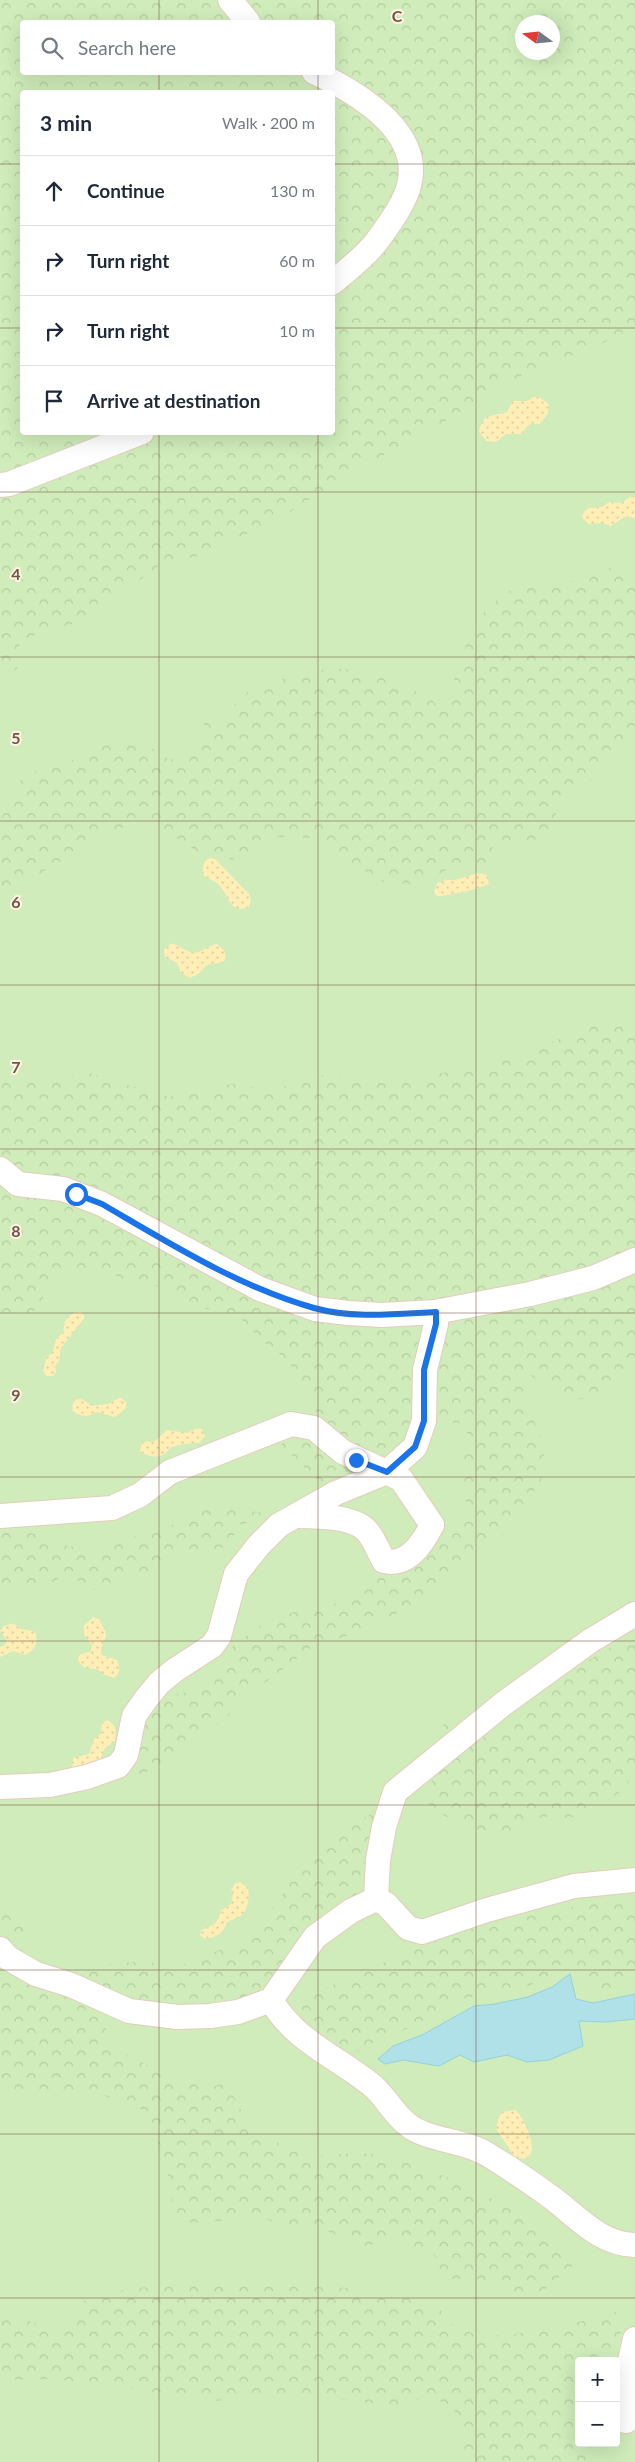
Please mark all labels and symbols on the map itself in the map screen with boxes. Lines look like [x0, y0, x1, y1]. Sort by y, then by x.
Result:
text: C [392, 6, 403, 25]
north arrow [515, 15, 560, 60]
text: 4 [11, 564, 21, 583]
text: 5 [11, 728, 21, 747]
text: 6 [11, 892, 21, 911]
text: 7 [11, 1057, 21, 1076]
route start [65, 1183, 88, 1206]
text: 8 [11, 1221, 21, 1240]
text: 9 [11, 1385, 21, 1404]
route end [345, 1449, 368, 1472]

